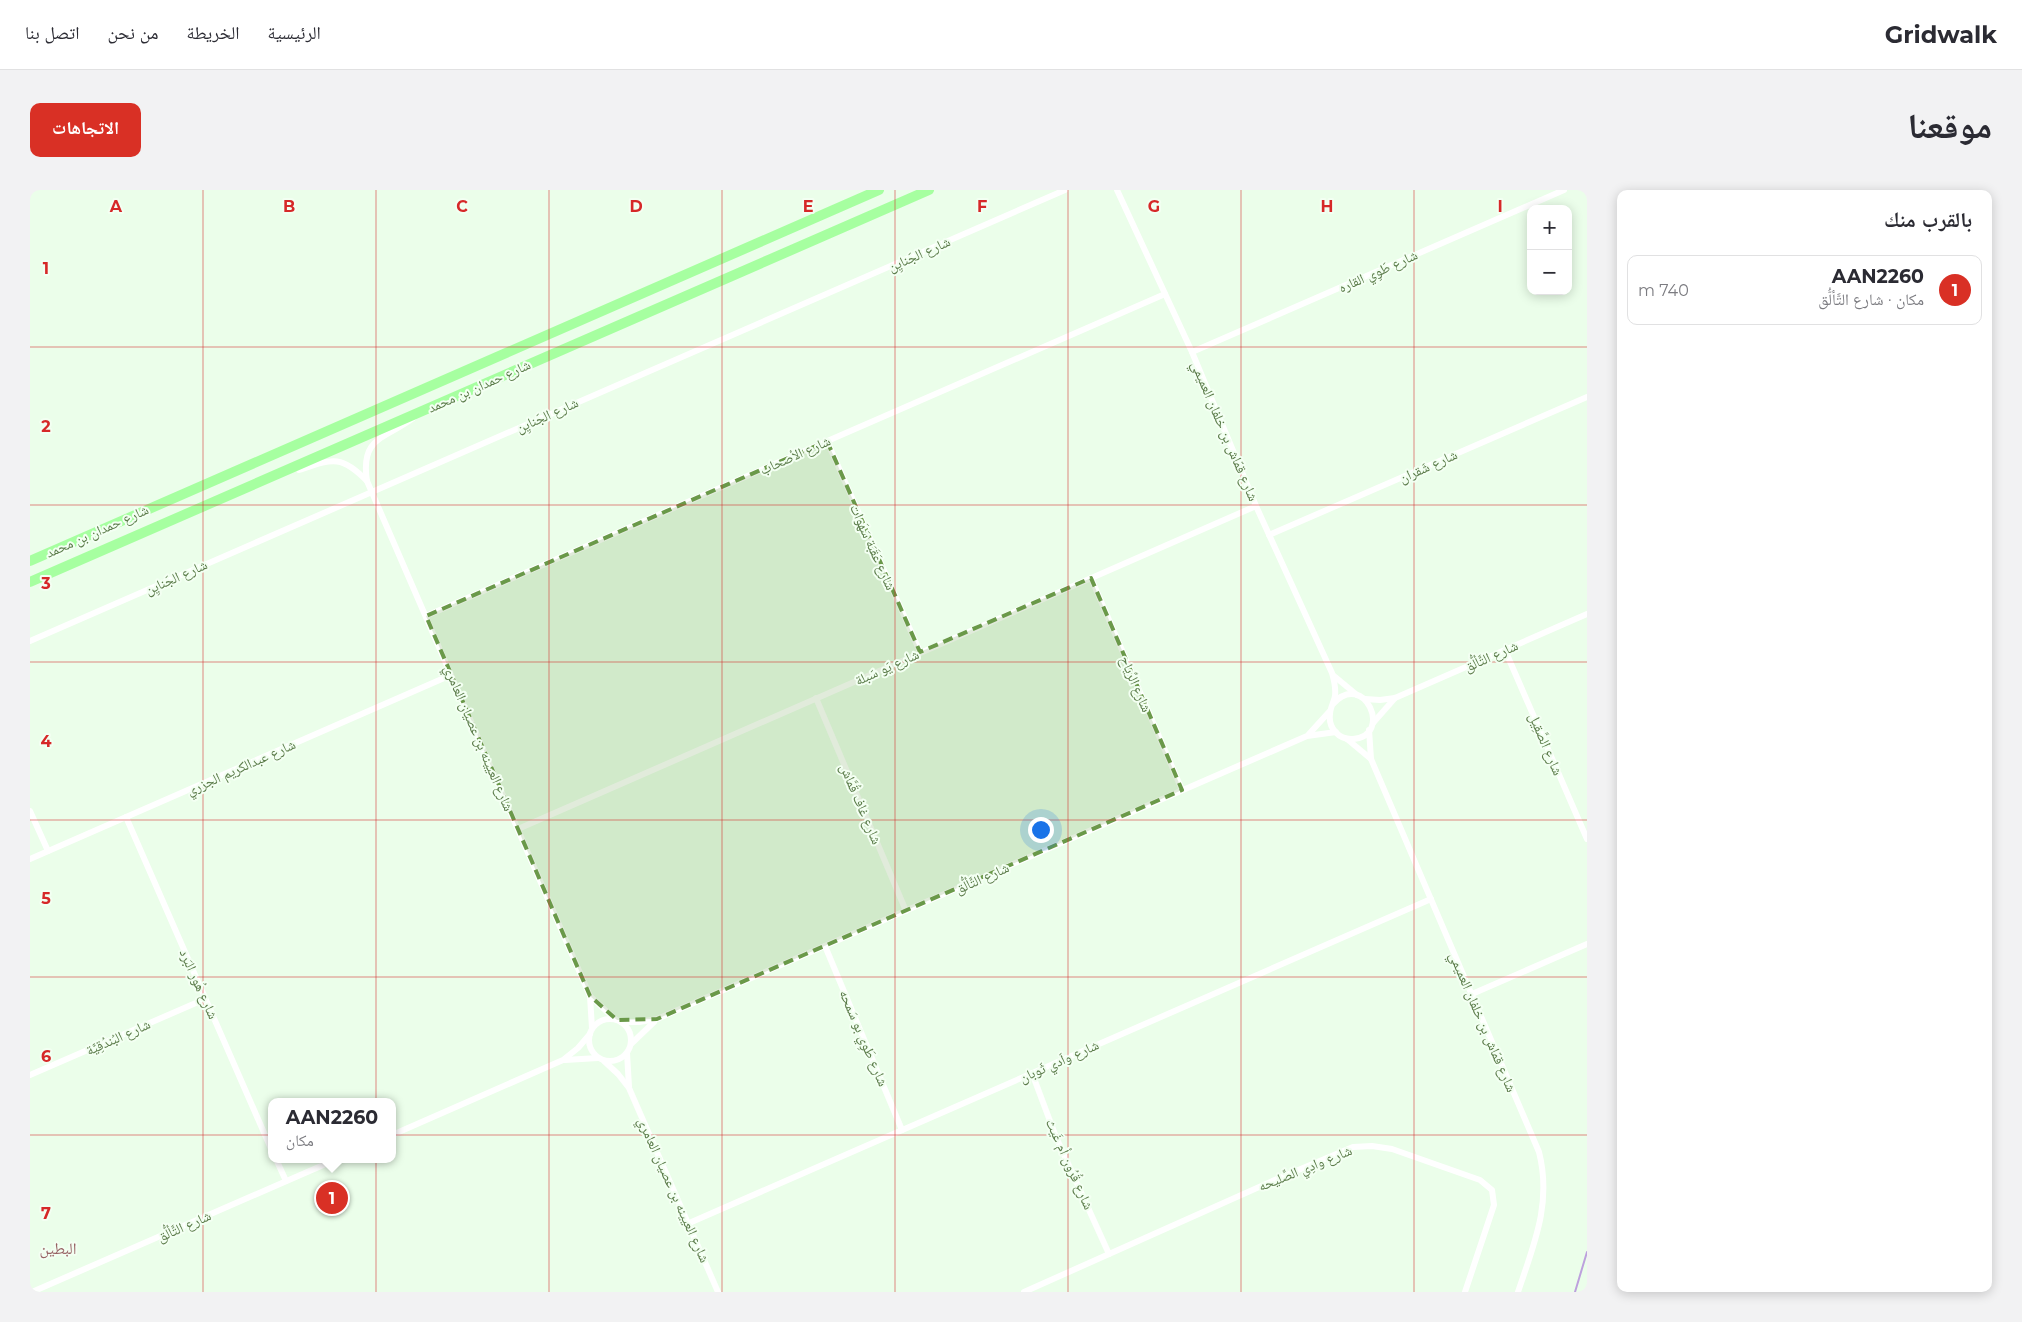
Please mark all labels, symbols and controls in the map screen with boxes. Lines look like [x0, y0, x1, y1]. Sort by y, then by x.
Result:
text: Gridwalk [1885, 20, 1997, 49]
text: اتصل بنا [25, 22, 80, 44]
text: من نحن [108, 22, 159, 44]
text: الخريطة [187, 22, 240, 44]
text: الرئيسية [268, 22, 321, 44]
button: الاتجاهات [30, 103, 141, 157]
text: موقعنا [1907, 104, 1992, 147]
text: A [109, 197, 123, 216]
text: B [283, 197, 295, 216]
text: C [456, 197, 468, 216]
text: D [629, 197, 643, 216]
text: E [803, 197, 813, 216]
text: F [977, 197, 987, 216]
text: G [1148, 197, 1160, 216]
text: H [1321, 197, 1333, 216]
text: I [1497, 197, 1503, 216]
map controls [1527, 205, 1572, 295]
button: + [1527, 205, 1572, 250]
text: بالقرب منك [1884, 207, 1972, 232]
street label: شارع الجَنايِن [885, 232, 954, 277]
street label: شارع طَوِي القاره [1336, 246, 1421, 299]
button: − [1527, 250, 1572, 295]
text: 1 [43, 259, 49, 278]
text: AAN2260 [1832, 265, 1924, 288]
text: 740 m [1638, 281, 1689, 300]
text: 1 [1952, 281, 1958, 300]
text: مكان · شارع التَّألُّق [1818, 290, 1924, 309]
street label: شارع حمدان بن محمد [425, 355, 534, 418]
street label: شارع قمّاش بن خلفان العميمي [1185, 358, 1263, 505]
street label: شارع الجَنايِن [513, 393, 582, 438]
text: 2 [41, 417, 51, 436]
street label: شارع الأصحاب [757, 431, 834, 479]
street label: شارع شَقران [1396, 445, 1460, 488]
street label: شارع حمدان بن محمد [43, 500, 152, 563]
street label: شارع عَقَبَة سَهَوات [845, 501, 900, 593]
street label: شارع الجَنايِن [142, 555, 211, 600]
text: 3 [40, 574, 51, 593]
street label: شارع التَّألُّق [1461, 636, 1521, 677]
street label: شارع يَو سَبلة [852, 645, 922, 690]
street label: شارع الرِّياح [1115, 653, 1156, 715]
street label: شارع العيينه بن عصيان العامري [438, 662, 518, 815]
street label: شارع الصَّقِيل [1524, 710, 1567, 778]
text: 4 [40, 732, 52, 751]
street label: شارع عبدالكريم الجزري [184, 735, 299, 801]
street label: شارع غاف قُمَّاش [835, 761, 886, 847]
your location [1028, 817, 1054, 843]
street label: شارع التَّألُّق [952, 858, 1012, 899]
text: 5 [41, 889, 51, 908]
street label: شارع هُور البَرد [175, 946, 222, 1022]
street label: شارع قمّاش بن خلفان العميمي [1443, 949, 1521, 1096]
street label: شارع طَوِي بو سَمحه [833, 987, 892, 1090]
street label: شارع البُندُقِيَّة [83, 1015, 153, 1060]
street label: شارع واَدي ثَوبان [1016, 1035, 1103, 1089]
text: 6 [41, 1047, 51, 1066]
popup [268, 1098, 396, 1163]
text: AAN2260 [286, 1106, 378, 1129]
street label: شارع العيينه بن عصيان العامري [632, 1115, 714, 1266]
street label: شارع قُرُون أم غَيث [1041, 1116, 1098, 1213]
text: مكان [286, 1131, 314, 1150]
street label: شارع وادِي الصِّليحه [1255, 1141, 1356, 1197]
pin: 1 [316, 1179, 348, 1217]
text: 7 [41, 1204, 51, 1223]
street label: شارع التَّألُّق [154, 1206, 214, 1247]
district label: البطين [39, 1239, 77, 1259]

